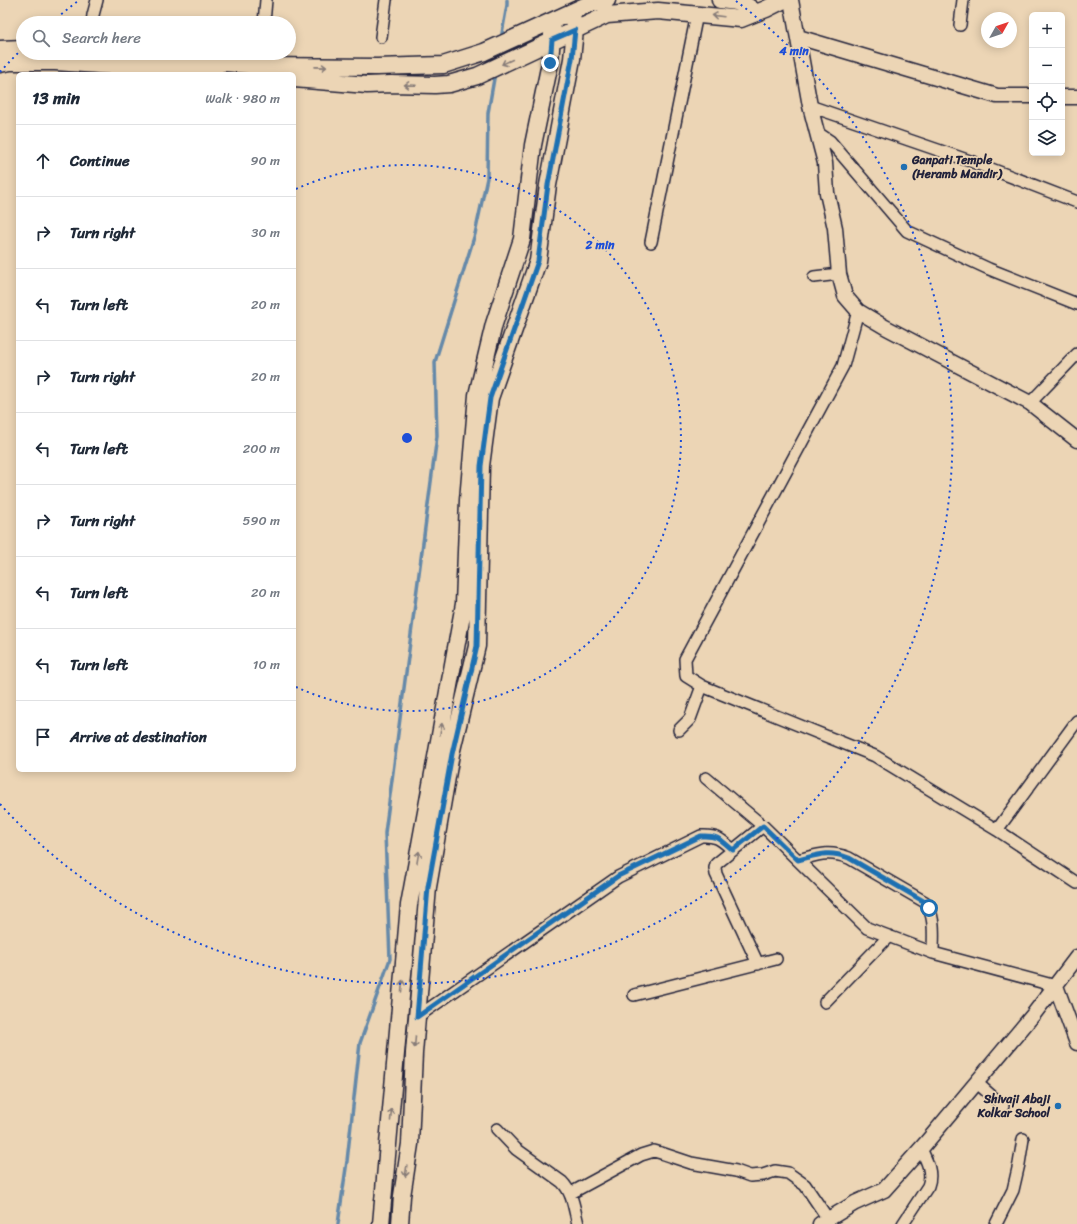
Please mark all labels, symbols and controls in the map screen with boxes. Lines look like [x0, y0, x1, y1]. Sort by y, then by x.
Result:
north arrow [981, 12, 1017, 48]
map controls [1029, 12, 1065, 156]
button: + [1029, 12, 1065, 48]
one-way arrow [712, 13, 725, 20]
search box [16, 16, 296, 60]
text: Search here [62, 25, 141, 51]
icon: search [30, 27, 52, 49]
text: 4 min [778, 40, 809, 62]
button: − [1029, 48, 1065, 84]
route end [541, 54, 559, 72]
one-way arrow [501, 59, 513, 66]
one-way arrow [314, 63, 327, 71]
one-way arrow [404, 81, 417, 88]
text: 13 min [32, 83, 80, 113]
button: locate [1029, 84, 1065, 120]
text: Walk · 980 m [205, 87, 280, 110]
button: layers [1029, 120, 1065, 156]
text: Continue [70, 148, 130, 174]
text: 90 m [250, 149, 280, 172]
place label: Ganpati Temple (Heramb Mandir) [911, 149, 1002, 185]
icon: ahead [32, 150, 54, 172]
marker: Ganpati Temple (Heramb Mandir) [899, 162, 909, 172]
text: Turn right [70, 220, 135, 246]
text: 30 m [251, 221, 280, 244]
icon: right [32, 222, 54, 244]
text: 2 min [584, 234, 615, 256]
text: Turn left [70, 292, 128, 318]
text: 20 m [251, 293, 280, 316]
icon: left [32, 294, 54, 316]
text: Turn right [70, 364, 135, 390]
text: 20 m [251, 365, 280, 388]
icon: right [32, 366, 54, 388]
centre of rings [400, 431, 414, 445]
text: Turn left [70, 436, 128, 462]
text: 200 m [243, 437, 280, 460]
icon: left [32, 438, 54, 460]
text: Turn right [70, 508, 135, 534]
text: 590 m [242, 509, 280, 532]
icon: right [32, 510, 54, 532]
text: Turn left [70, 580, 128, 606]
text: 20 m [251, 581, 280, 604]
icon: left [32, 582, 54, 604]
text: Turn left [70, 652, 128, 678]
text: 10 m [253, 653, 280, 676]
icon: left [32, 654, 54, 676]
one-way arrow [438, 723, 446, 736]
text: Arrive at destination [70, 724, 207, 750]
icon: arrive [32, 726, 54, 748]
one-way arrow [414, 851, 422, 864]
route start [920, 899, 938, 917]
one-way arrow [398, 980, 406, 993]
one-way arrow [412, 1035, 419, 1048]
place label: Shivaji Abaji Kolkar School [976, 1088, 1051, 1124]
marker: Shivaji Abaji Kolkar School [1053, 1101, 1063, 1111]
one-way arrow [387, 1109, 394, 1122]
one-way arrow [402, 1164, 410, 1177]

